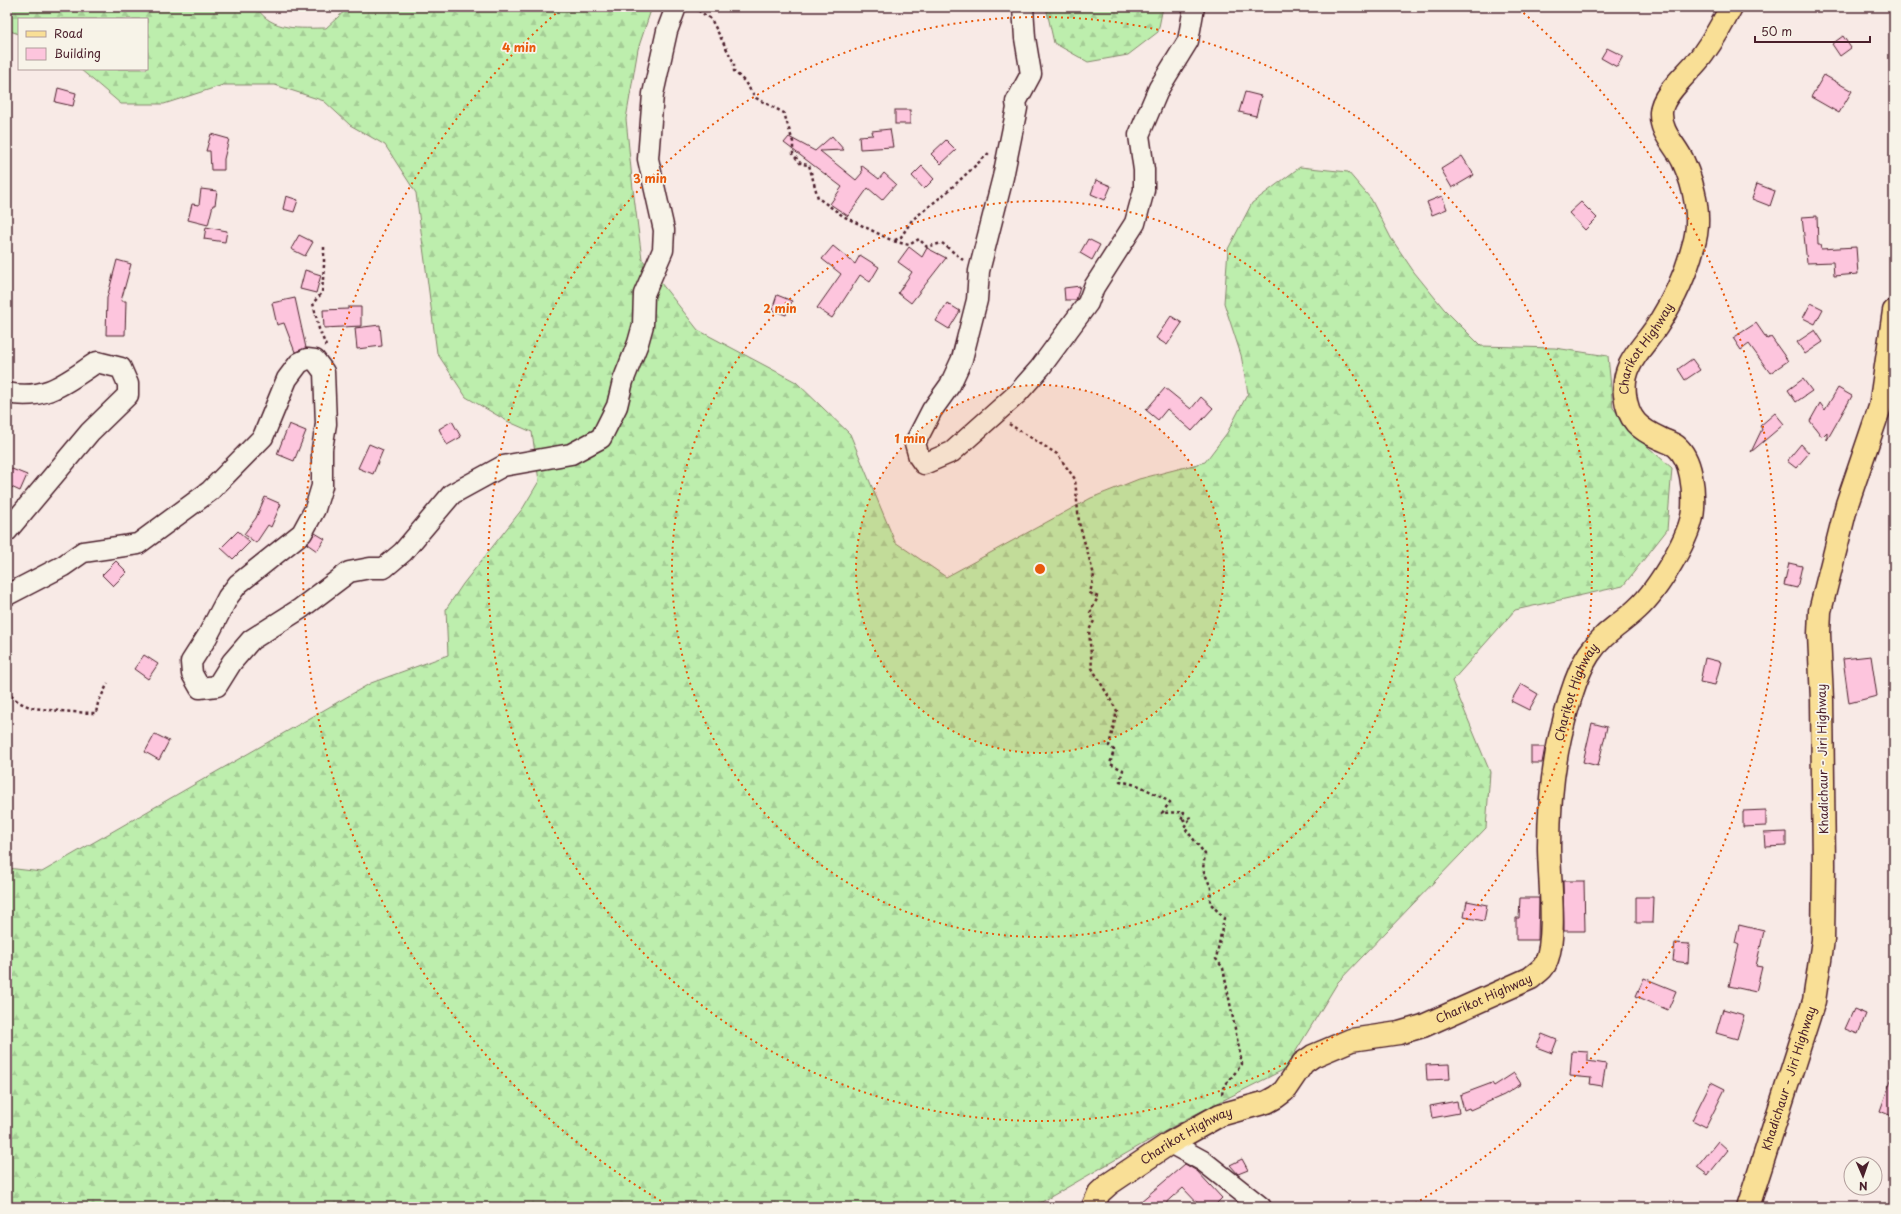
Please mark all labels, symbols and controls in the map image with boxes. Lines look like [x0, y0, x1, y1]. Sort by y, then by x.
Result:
legend [18, 18, 148, 70]
scale bar [1755, 18, 1870, 44]
text: 50 m [1761, 22, 1792, 40]
text: Road [54, 24, 83, 42]
text: 4 min [502, 38, 536, 56]
text: Building [54, 44, 101, 62]
text: 3 min [633, 169, 667, 187]
text: 2 min [763, 299, 797, 317]
street label: Charikot Highway [1614, 299, 1677, 395]
text: 1 min [894, 429, 926, 447]
centre of rings [1033, 562, 1047, 576]
street label: Charikot Highway [1549, 639, 1602, 743]
street label: Khadichaur - Jiri Highway [1812, 684, 1832, 834]
street label: Charikot Highway [1432, 969, 1535, 1027]
street label: Khadichaur - Jiri Highway [1757, 1004, 1820, 1153]
street label: Charikot Highway [1136, 1102, 1234, 1169]
north arrow [1843, 1156, 1883, 1196]
text: N [1858, 1178, 1868, 1195]

